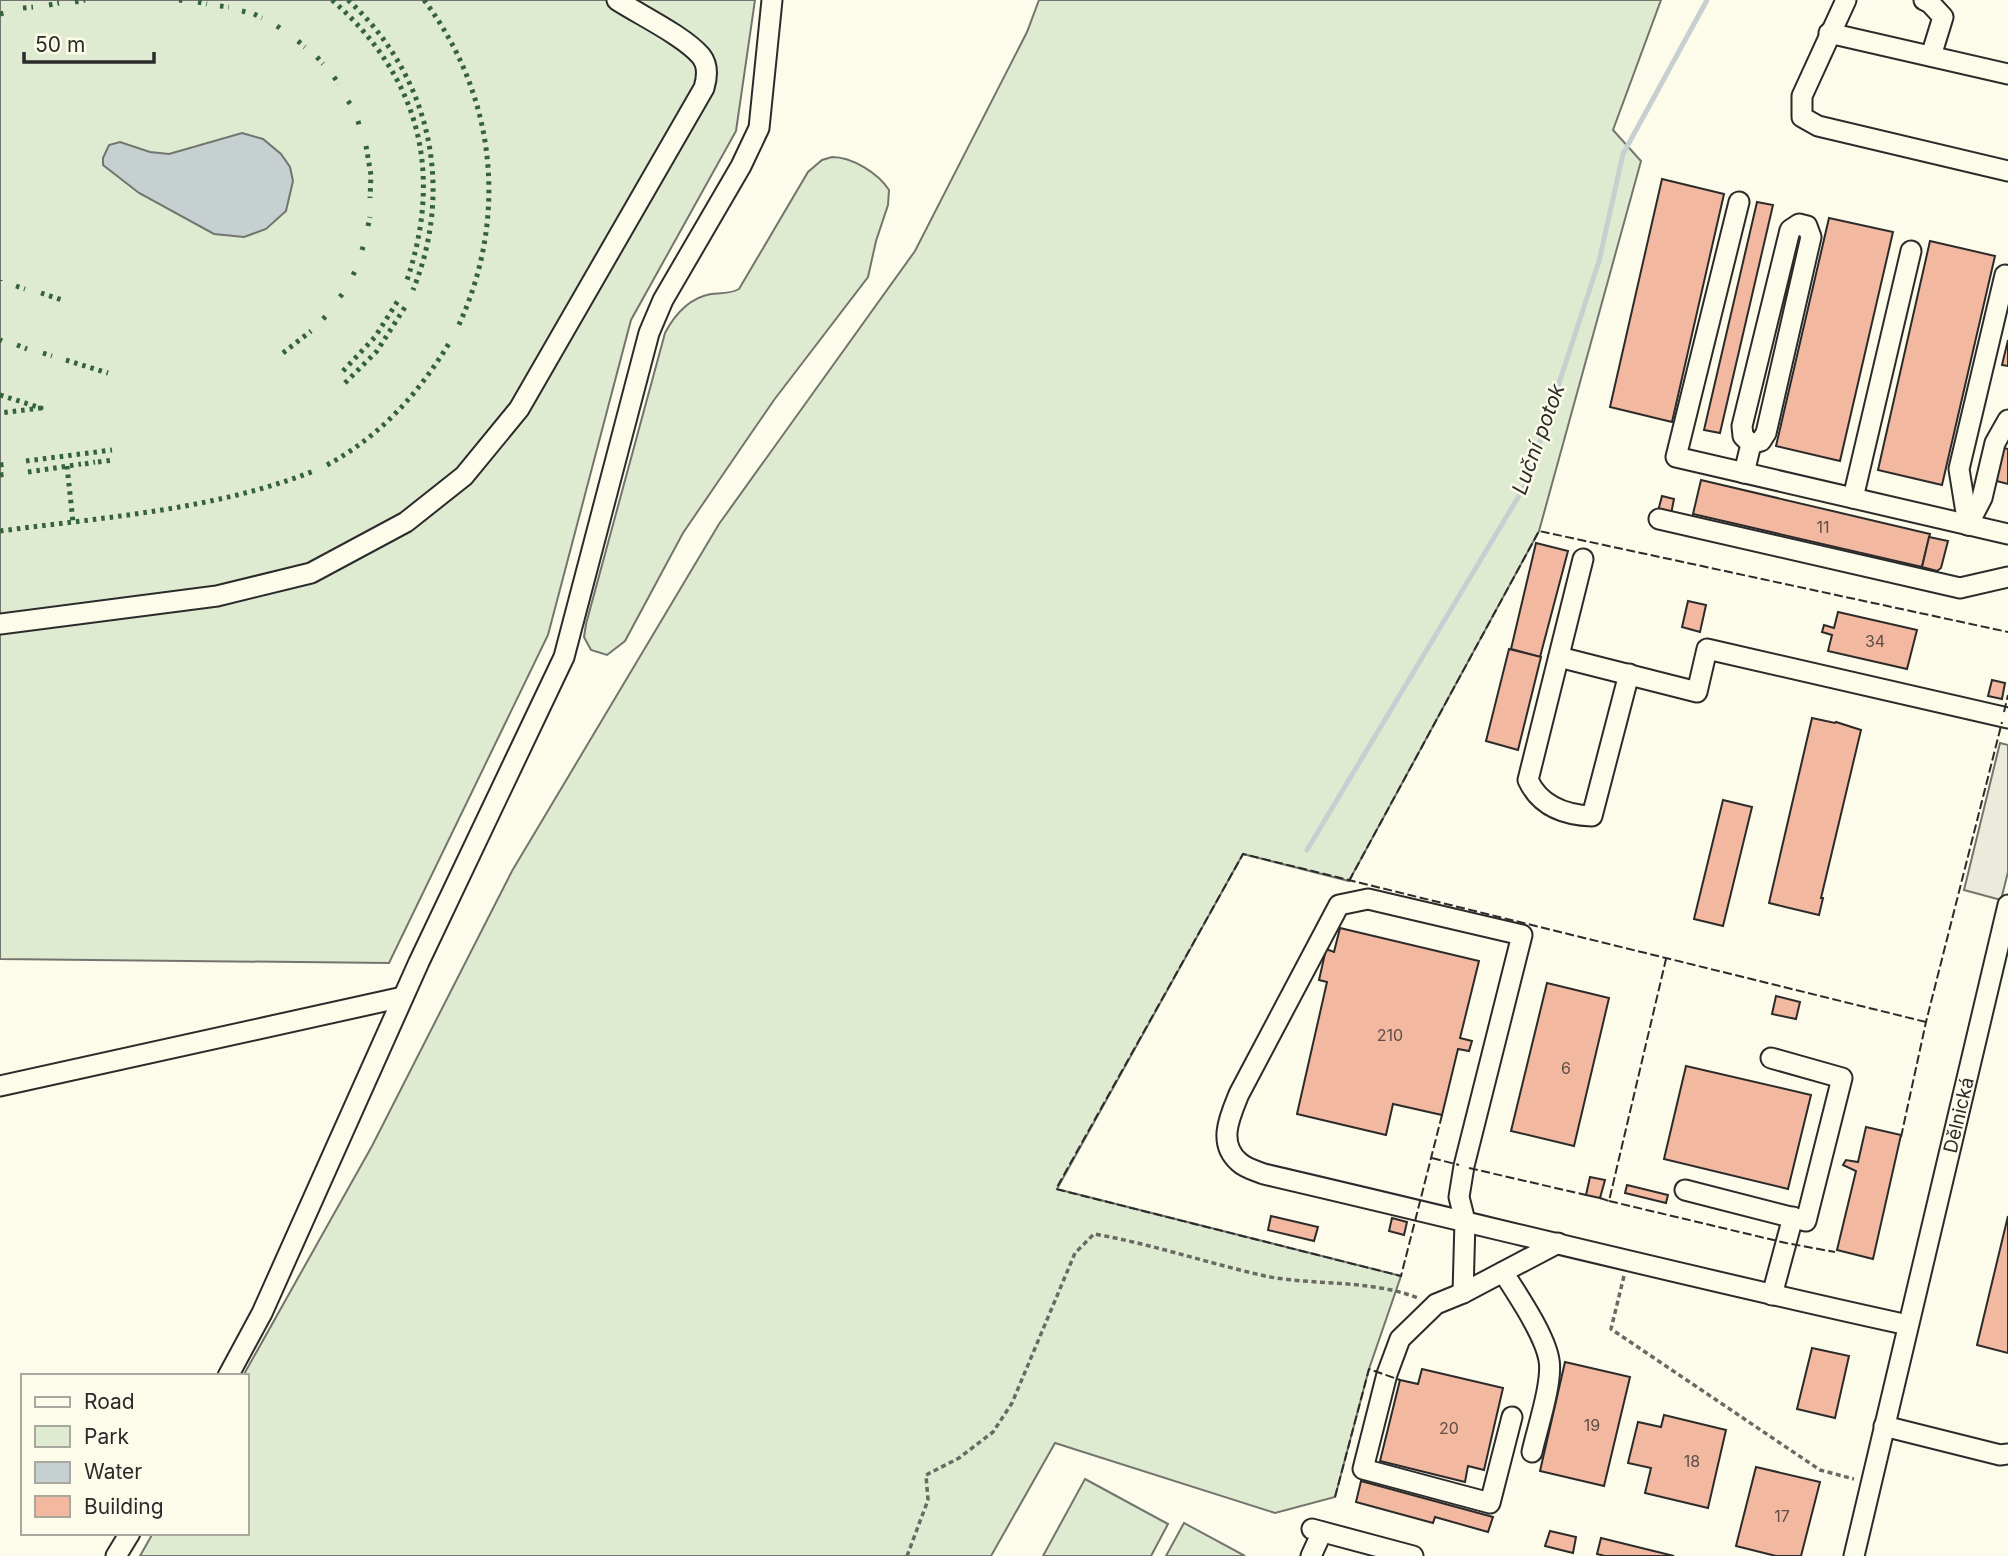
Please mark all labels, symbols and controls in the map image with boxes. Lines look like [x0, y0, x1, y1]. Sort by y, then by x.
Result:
scale bar [24, 21, 154, 65]
text: 50 m [35, 32, 85, 57]
water label: Luční potok [1506, 380, 1570, 498]
house number: 11 [1816, 517, 1830, 537]
house number: 34 [1865, 631, 1885, 651]
house number: 210 [1377, 1025, 1403, 1045]
house number: 6 [1561, 1058, 1571, 1078]
street label: Dělnická [1938, 1075, 1978, 1155]
legend [21, 1374, 248, 1535]
text: Road [84, 1389, 135, 1414]
house number: 19 [1584, 1415, 1600, 1435]
house number: 20 [1439, 1418, 1459, 1438]
text: Park [84, 1424, 129, 1449]
house number: 18 [1684, 1451, 1700, 1471]
text: Water [84, 1459, 142, 1484]
text: Building [84, 1494, 164, 1519]
house number: 17 [1774, 1506, 1790, 1526]

